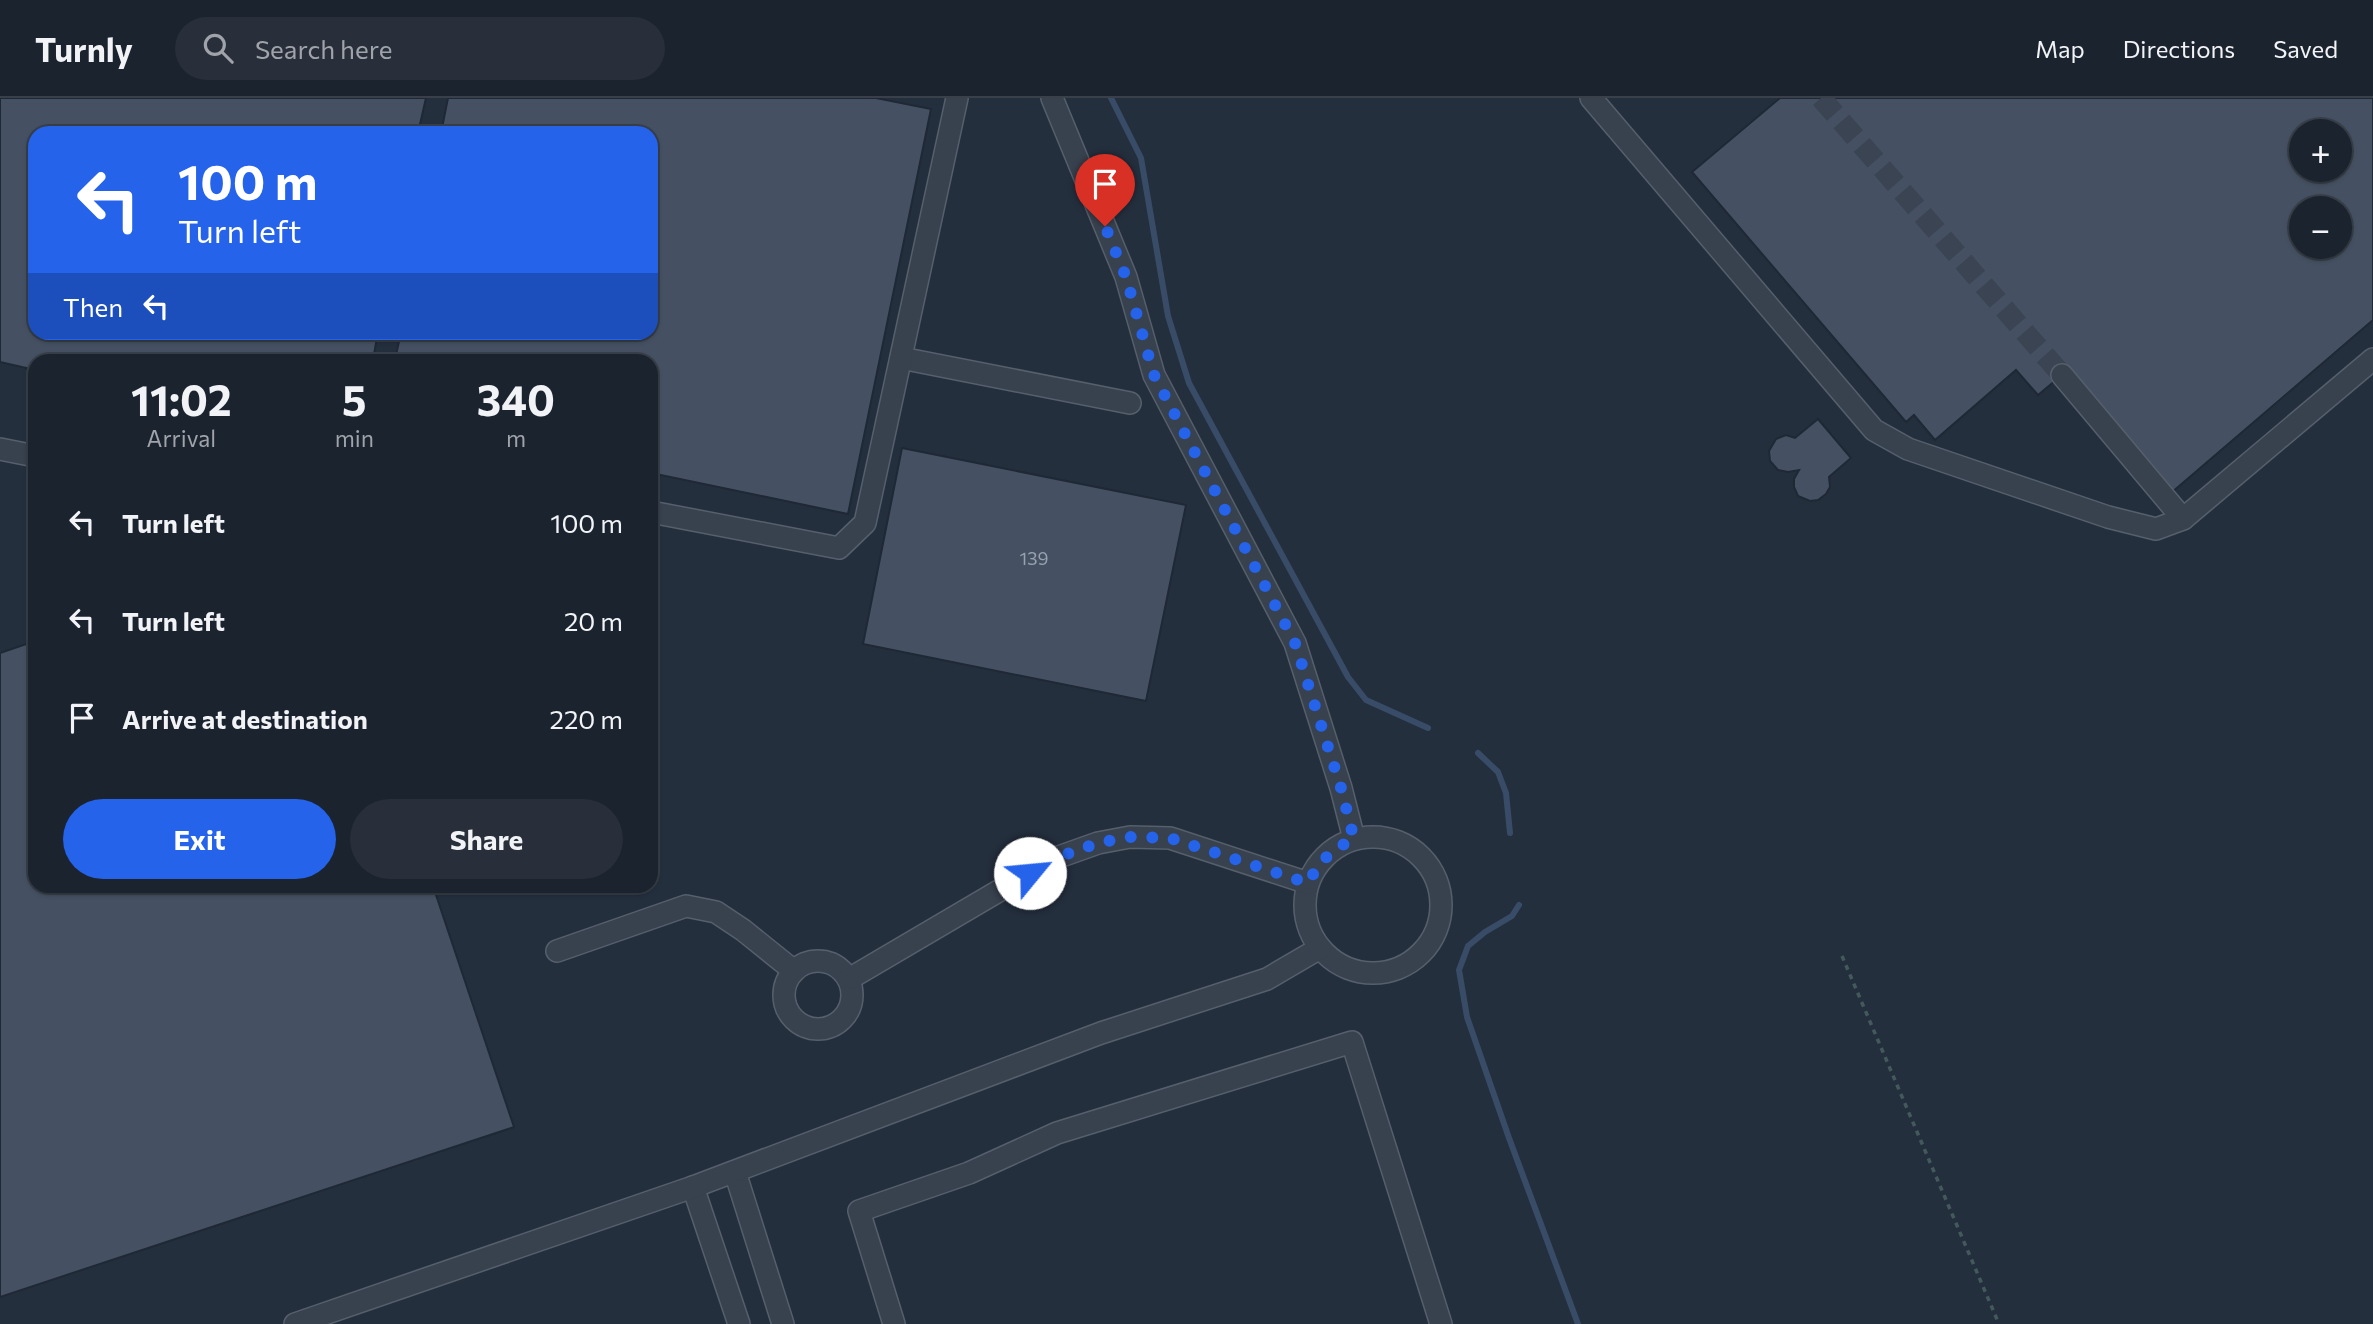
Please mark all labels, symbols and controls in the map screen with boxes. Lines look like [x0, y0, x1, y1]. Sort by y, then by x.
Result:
search box [175, 17, 665, 80]
text: Turnly [35, 28, 133, 69]
icon: search [199, 29, 237, 67]
text: Search here [255, 33, 392, 64]
text: Map [2035, 34, 2085, 63]
text: Directions [2123, 34, 2235, 63]
text: Saved [2273, 34, 2338, 63]
map controls [2289, 119, 2352, 259]
button: + [2289, 119, 2352, 182]
text: 100 m [178, 150, 317, 210]
icon: left [63, 154, 154, 245]
pin [1075, 154, 1135, 226]
icon: arrive [1086, 165, 1124, 203]
button: − [2289, 196, 2352, 259]
text: Turn left [178, 210, 302, 250]
icon: left [137, 287, 175, 325]
text: Then [63, 291, 123, 322]
text: 11:02 [131, 373, 232, 425]
text: 5 [342, 373, 367, 425]
text: 340 [477, 373, 555, 425]
text: Arrival [147, 424, 216, 452]
text: min [335, 424, 374, 452]
text: m [506, 424, 526, 452]
icon: left [63, 503, 101, 541]
text: Turn left [122, 507, 225, 538]
text: 100 m [550, 507, 623, 538]
house number: 139 [1020, 547, 1048, 569]
icon: left [63, 601, 101, 639]
text: Turn left [122, 605, 225, 636]
text: 20 m [564, 605, 623, 636]
icon: arrive [63, 699, 101, 737]
text: Arrive at destination [122, 703, 368, 734]
text: 220 m [550, 703, 623, 734]
button: Exit [63, 799, 336, 879]
button: Share [350, 799, 623, 879]
position arrow [993, 836, 1067, 910]

